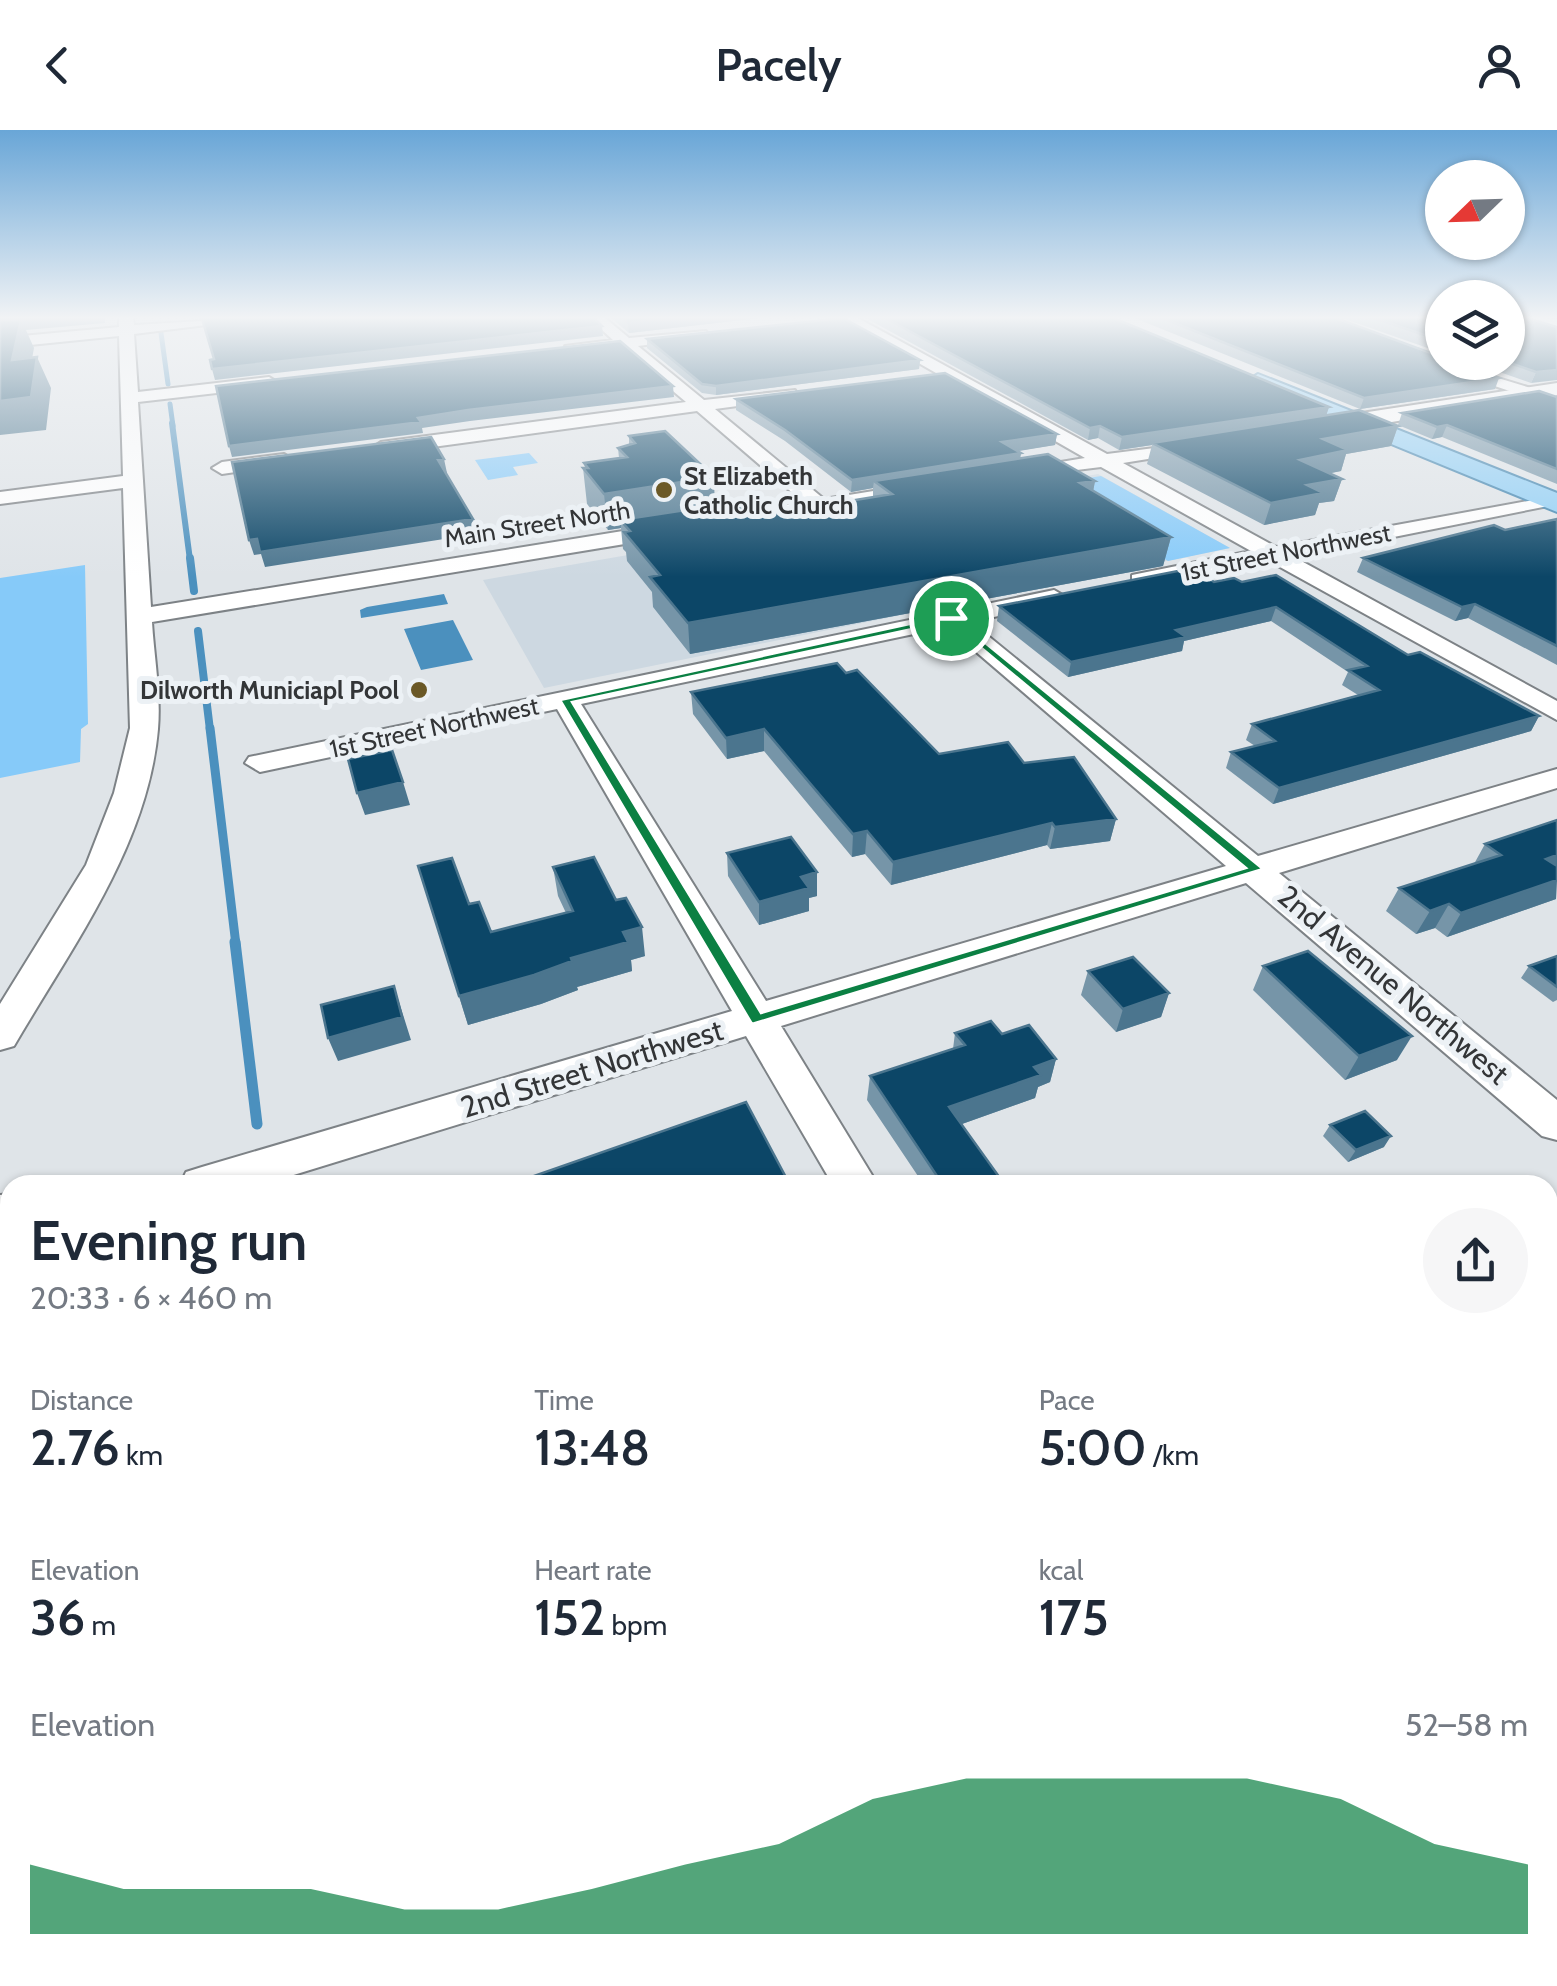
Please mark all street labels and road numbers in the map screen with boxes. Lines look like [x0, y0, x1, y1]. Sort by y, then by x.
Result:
street label: Main Street North [442, 494, 632, 554]
street label: 1st Street Northwest [1179, 517, 1394, 587]
street label: 1st Street Northwest [327, 690, 542, 764]
street label: 2nd Avenue Northwest [1270, 877, 1516, 1092]
street label: 2nd Street Northwest [456, 1011, 727, 1126]

